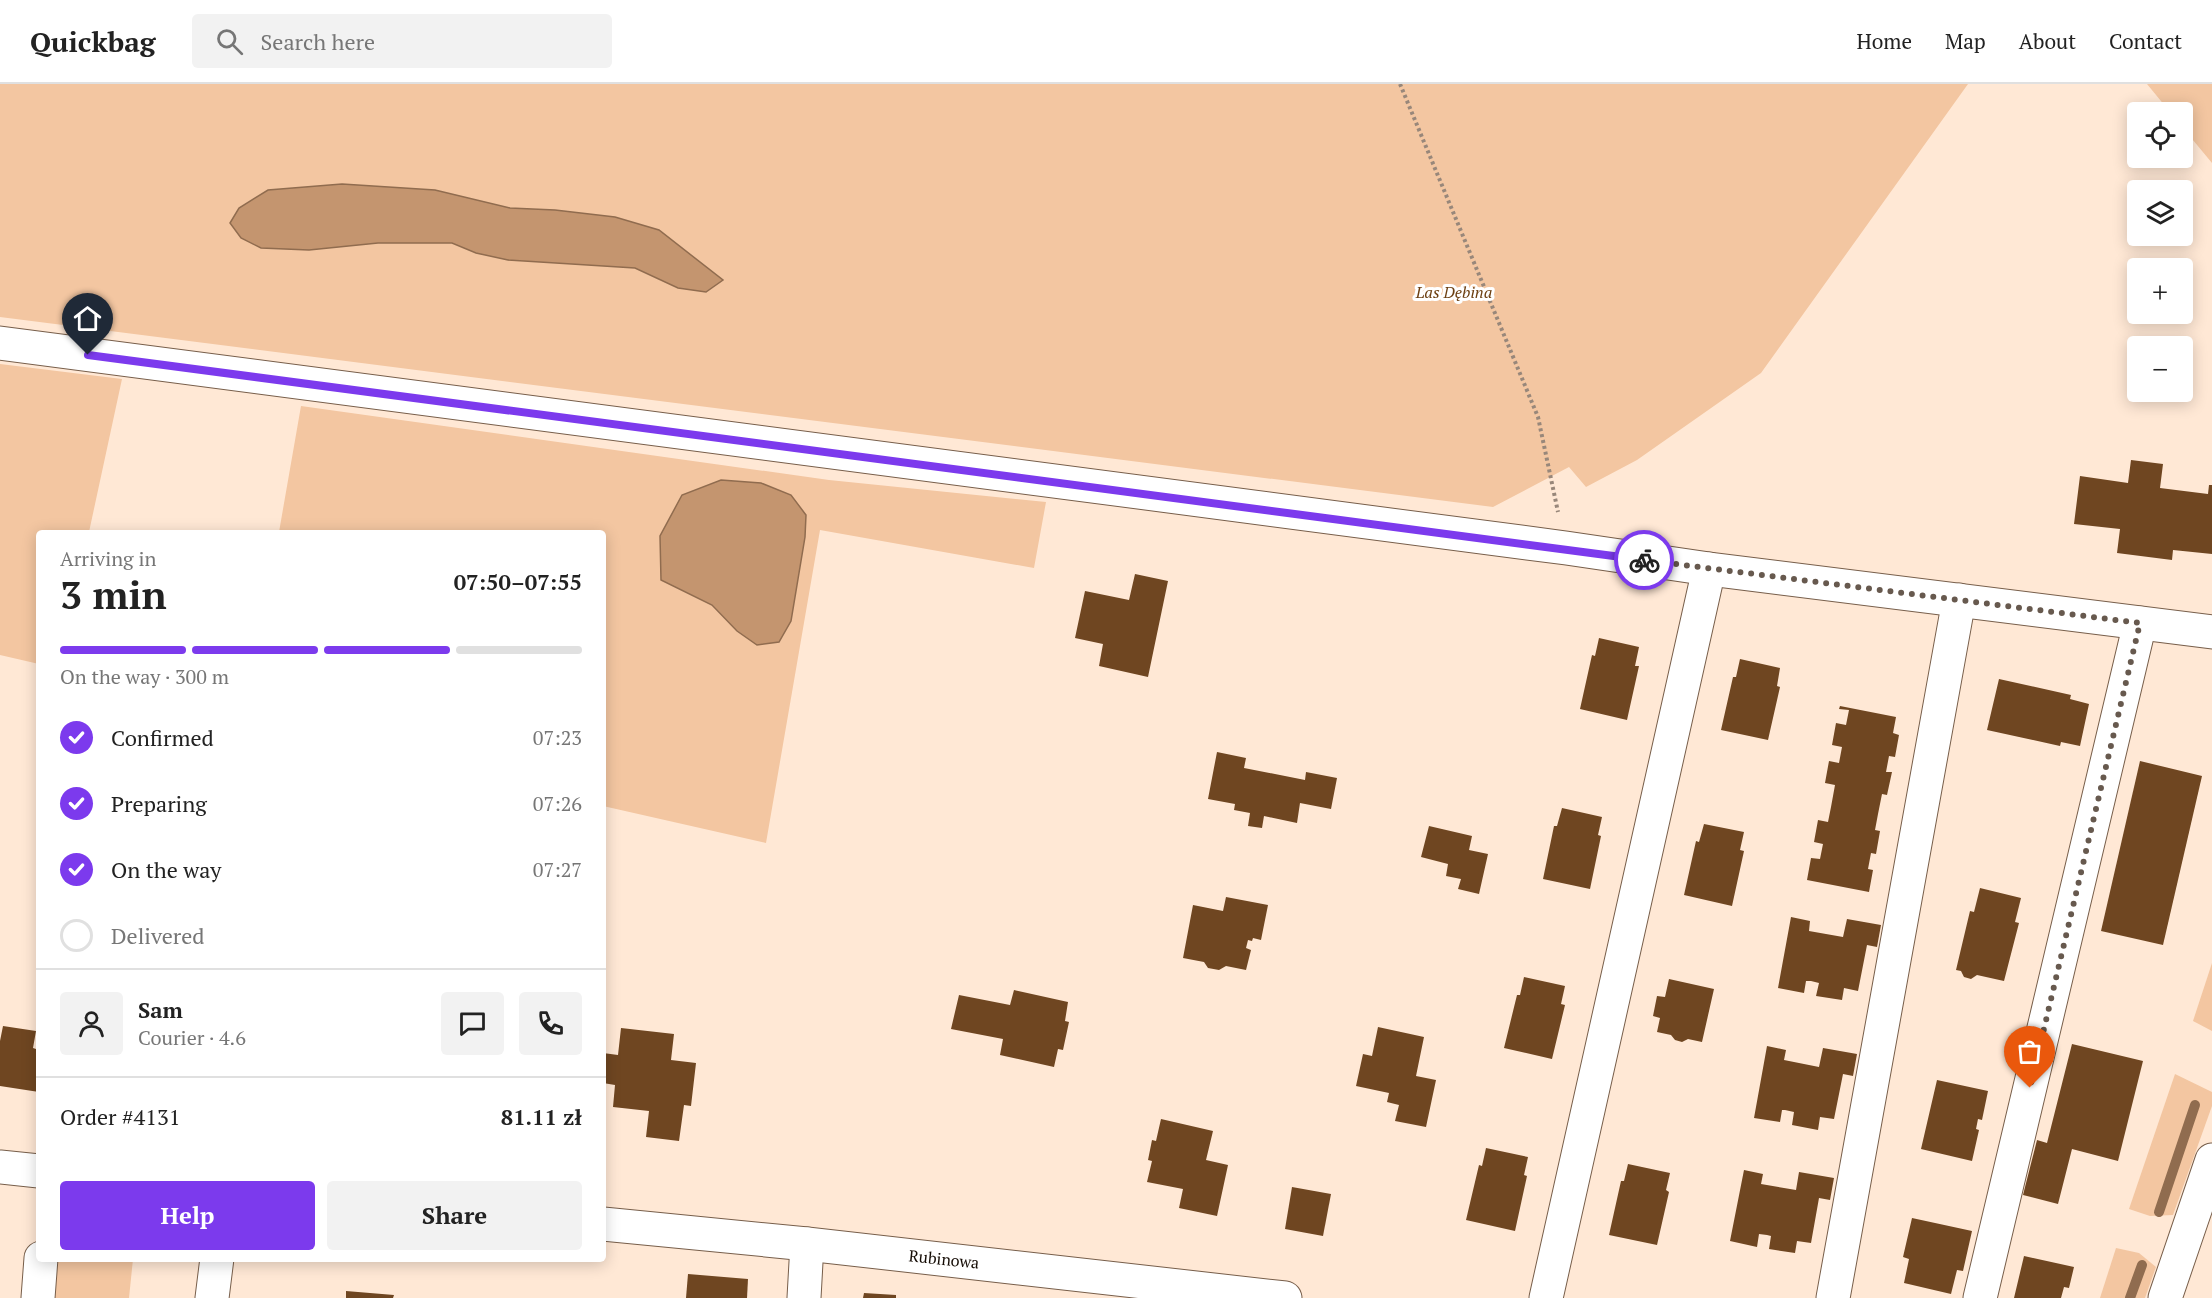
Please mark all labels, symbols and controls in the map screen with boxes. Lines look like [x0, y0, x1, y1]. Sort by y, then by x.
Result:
search box [192, 14, 612, 68]
text: Quickbag [30, 23, 156, 60]
icon: search [213, 25, 246, 58]
text: Search here [261, 27, 375, 56]
text: Home [1856, 27, 1912, 55]
text: Map [1945, 27, 1986, 55]
text: About [2019, 27, 2076, 55]
text: Contact [2109, 27, 2182, 55]
map controls [2127, 102, 2193, 402]
button: locate [2127, 102, 2193, 168]
button: layers [2127, 180, 2193, 246]
button: + [2127, 258, 2193, 324]
park label: Las Dębina [1415, 281, 1492, 303]
pin [62, 293, 113, 355]
icon: home [71, 302, 104, 335]
button: − [2127, 336, 2193, 402]
courier [1614, 530, 1674, 590]
icon: bike [1628, 544, 1661, 577]
text: Arriving in [60, 545, 156, 572]
text: 07:50–07:55 [454, 567, 582, 596]
text: 3 min [60, 568, 167, 620]
text: On the way · 300 m [60, 663, 229, 690]
icon: check [60, 721, 93, 754]
text: Confirmed [111, 723, 214, 752]
text: 07:23 [533, 724, 582, 751]
icon: check [60, 787, 93, 820]
text: Preparing [111, 789, 207, 818]
text: 07:26 [533, 790, 582, 817]
icon: check [60, 853, 93, 886]
text: On the way [111, 855, 221, 884]
text: 07:27 [533, 856, 582, 883]
text: Delivered [111, 921, 204, 950]
button: person [60, 992, 123, 1055]
button: chat [441, 992, 504, 1055]
button: phone [519, 992, 582, 1055]
text: Sam [138, 995, 183, 1024]
text: Courier · 4.6 [138, 1024, 246, 1051]
pin [2004, 1026, 2055, 1088]
icon: bag [2013, 1035, 2046, 1068]
text: Order #4131 [60, 1102, 180, 1131]
text: 81.11 zł [501, 1102, 582, 1131]
button: Help [60, 1181, 315, 1250]
button: Share [327, 1181, 582, 1250]
street label: Rubinowa [908, 1244, 980, 1274]

